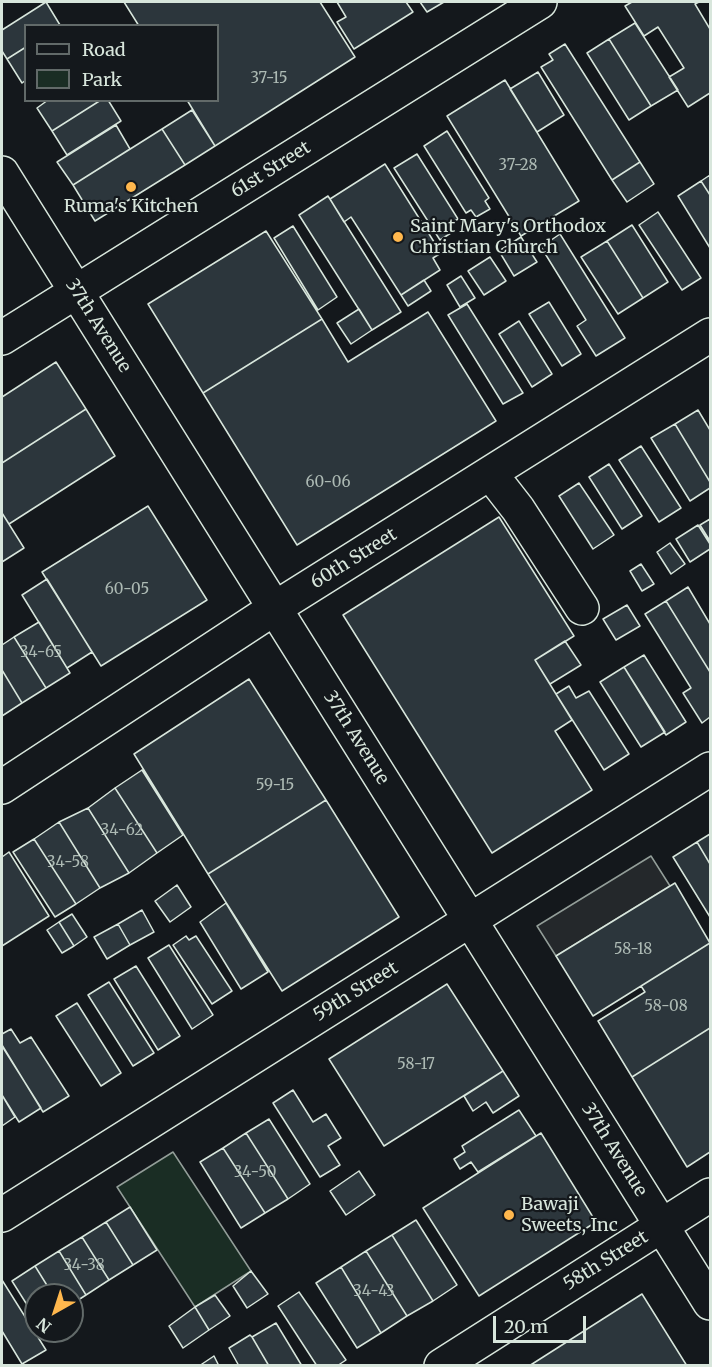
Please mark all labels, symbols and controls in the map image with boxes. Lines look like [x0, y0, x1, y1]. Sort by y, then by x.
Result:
legend [24, 24, 219, 102]
text: Road [82, 38, 126, 61]
text: Park [82, 68, 122, 91]
house number: 37-15 [251, 70, 287, 88]
street label: 61st Street [227, 137, 315, 203]
house number: 37-28 [499, 157, 537, 175]
marker: Ruma's Kitchen [124, 180, 138, 194]
place label: Ruma's Kitchen [64, 196, 198, 218]
place label: Saint Mary's Orthodox Christian Church [410, 216, 606, 258]
marker: Saint Mary's Orthodox Christian Church [391, 230, 405, 244]
street label: 37th Avenue [61, 275, 135, 377]
house number: 60-06 [305, 474, 351, 492]
street label: 60th Street [307, 524, 401, 594]
house number: 60-05 [105, 581, 149, 599]
house number: 34-65 [20, 644, 62, 662]
street label: 37th Avenue [319, 687, 393, 789]
house number: 59-15 [256, 777, 294, 795]
house number: 34-62 [101, 822, 143, 840]
house number: 34-58 [47, 854, 89, 872]
house number: 58-18 [614, 941, 652, 959]
street label: 59th Street [310, 958, 402, 1026]
house number: 58-08 [644, 998, 688, 1016]
house number: 58-17 [397, 1056, 435, 1074]
street label: 37th Avenue [577, 1099, 651, 1201]
house number: 34-50 [234, 1164, 276, 1182]
place label: Bawaji Sweets, Inc [521, 1194, 618, 1236]
marker: Bawaji Sweets, Inc [502, 1208, 516, 1222]
street label: 58th Street [560, 1227, 652, 1295]
house number: 34-38 [63, 1257, 105, 1275]
north arrow [24, 1283, 84, 1343]
house number: 34-43 [353, 1283, 395, 1301]
scale bar [496, 1304, 589, 1342]
text: N [33, 1314, 55, 1337]
text: 20 m [504, 1315, 548, 1338]

